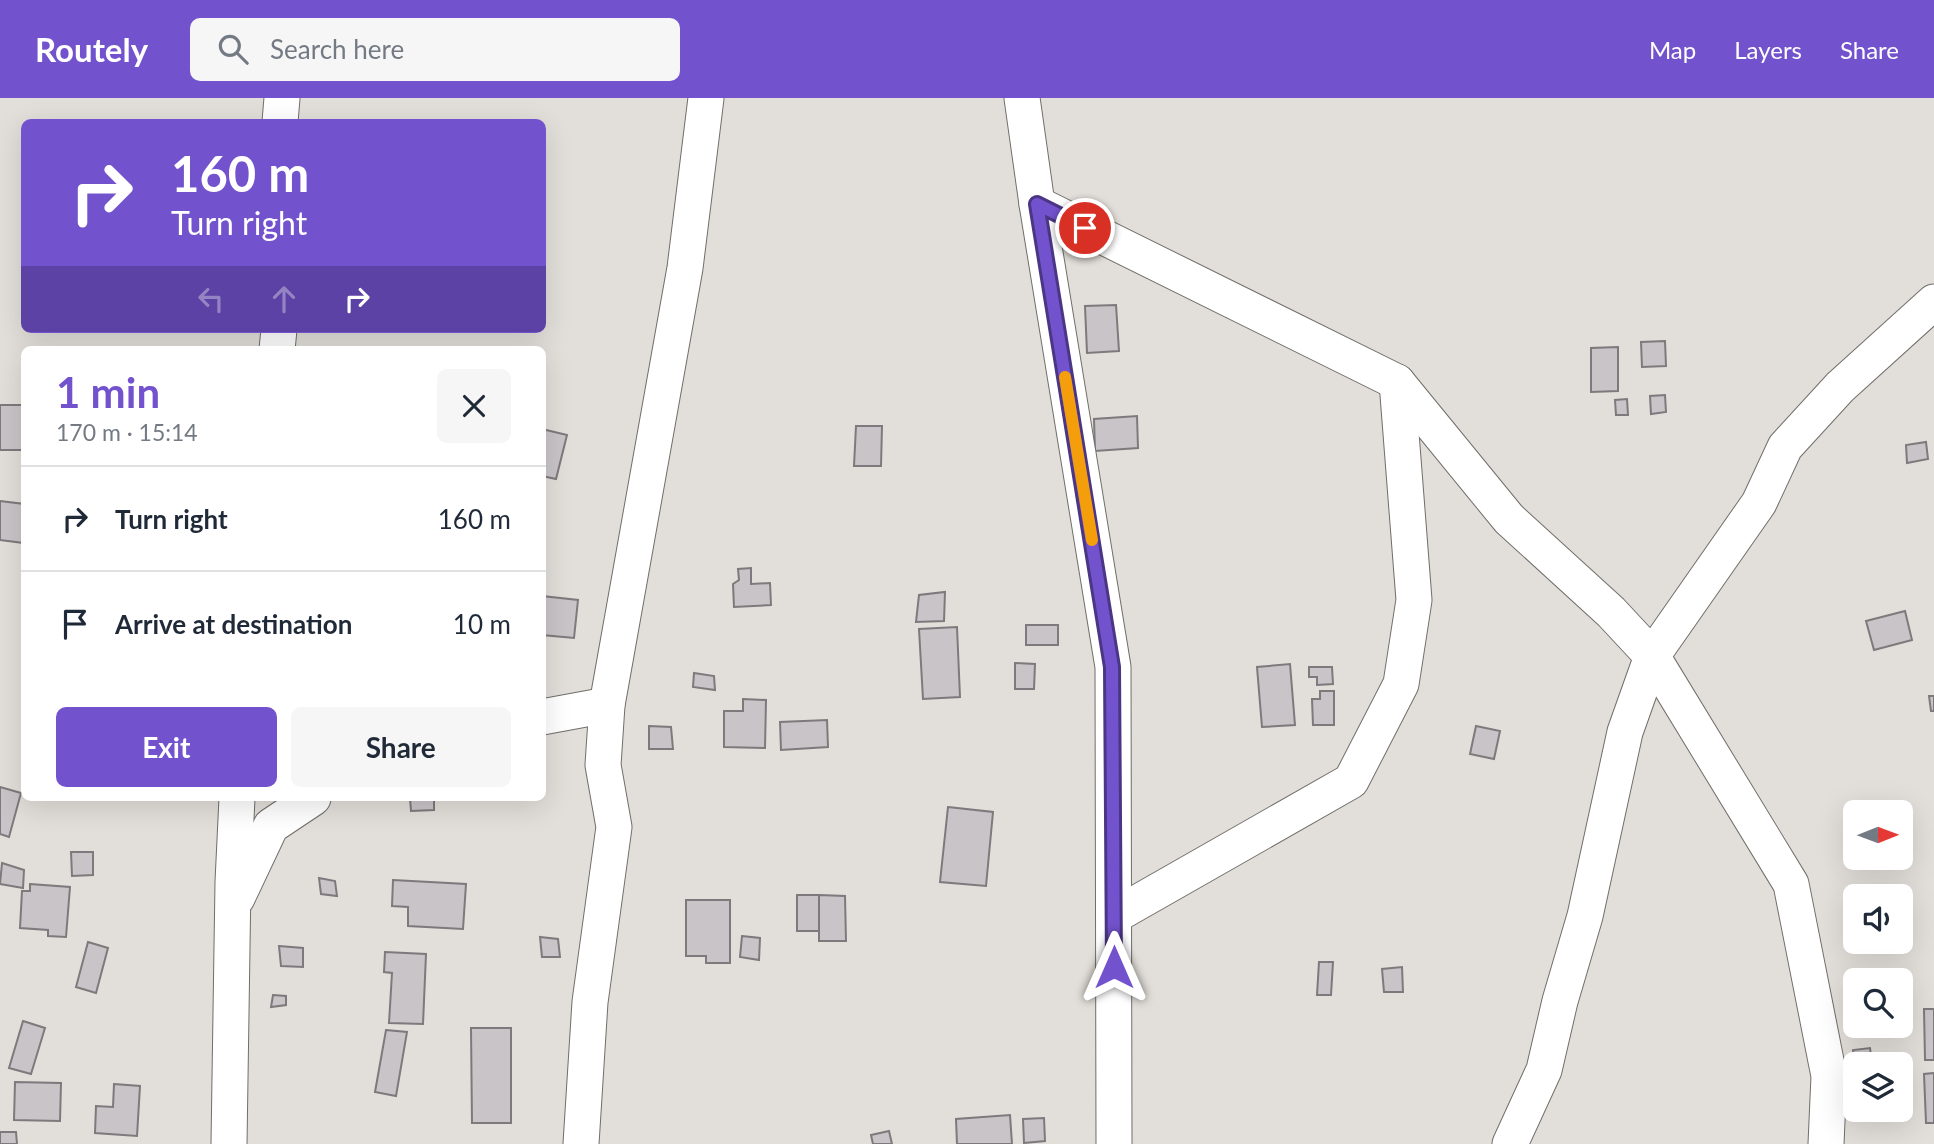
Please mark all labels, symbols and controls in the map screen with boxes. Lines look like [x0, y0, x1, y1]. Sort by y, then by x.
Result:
search box [190, 18, 680, 81]
text: Routely [35, 29, 148, 69]
icon: search [214, 30, 252, 68]
text: Search here [270, 33, 404, 65]
text: Map [1649, 35, 1696, 64]
text: Layers [1734, 35, 1802, 64]
text: Share [1840, 35, 1899, 64]
text: 160 m [171, 144, 309, 202]
icon: right [56, 147, 147, 238]
pin [1055, 198, 1115, 258]
text: Turn right [171, 203, 307, 242]
icon: arrive [1066, 209, 1104, 247]
icon: left [192, 280, 230, 318]
icon: ahead [265, 280, 303, 318]
icon: right [338, 280, 376, 318]
text: 1 min [56, 367, 160, 417]
button: close [437, 369, 511, 443]
text: 170 m · 15:14 [56, 418, 198, 446]
icon: right [56, 500, 94, 538]
text: Turn right [115, 503, 228, 535]
text: 160 m [438, 503, 511, 535]
icon: arrive [56, 605, 94, 643]
text: Arrive at destination [115, 608, 352, 640]
text: 10 m [453, 608, 511, 640]
button: Exit [56, 707, 277, 787]
button: Share [291, 707, 511, 787]
north arrow [1843, 800, 1913, 870]
map controls [1843, 800, 1913, 1122]
button: sound [1843, 884, 1913, 954]
position arrow [1077, 930, 1151, 1004]
button: search [1843, 968, 1913, 1038]
button: layers [1843, 1052, 1913, 1122]

